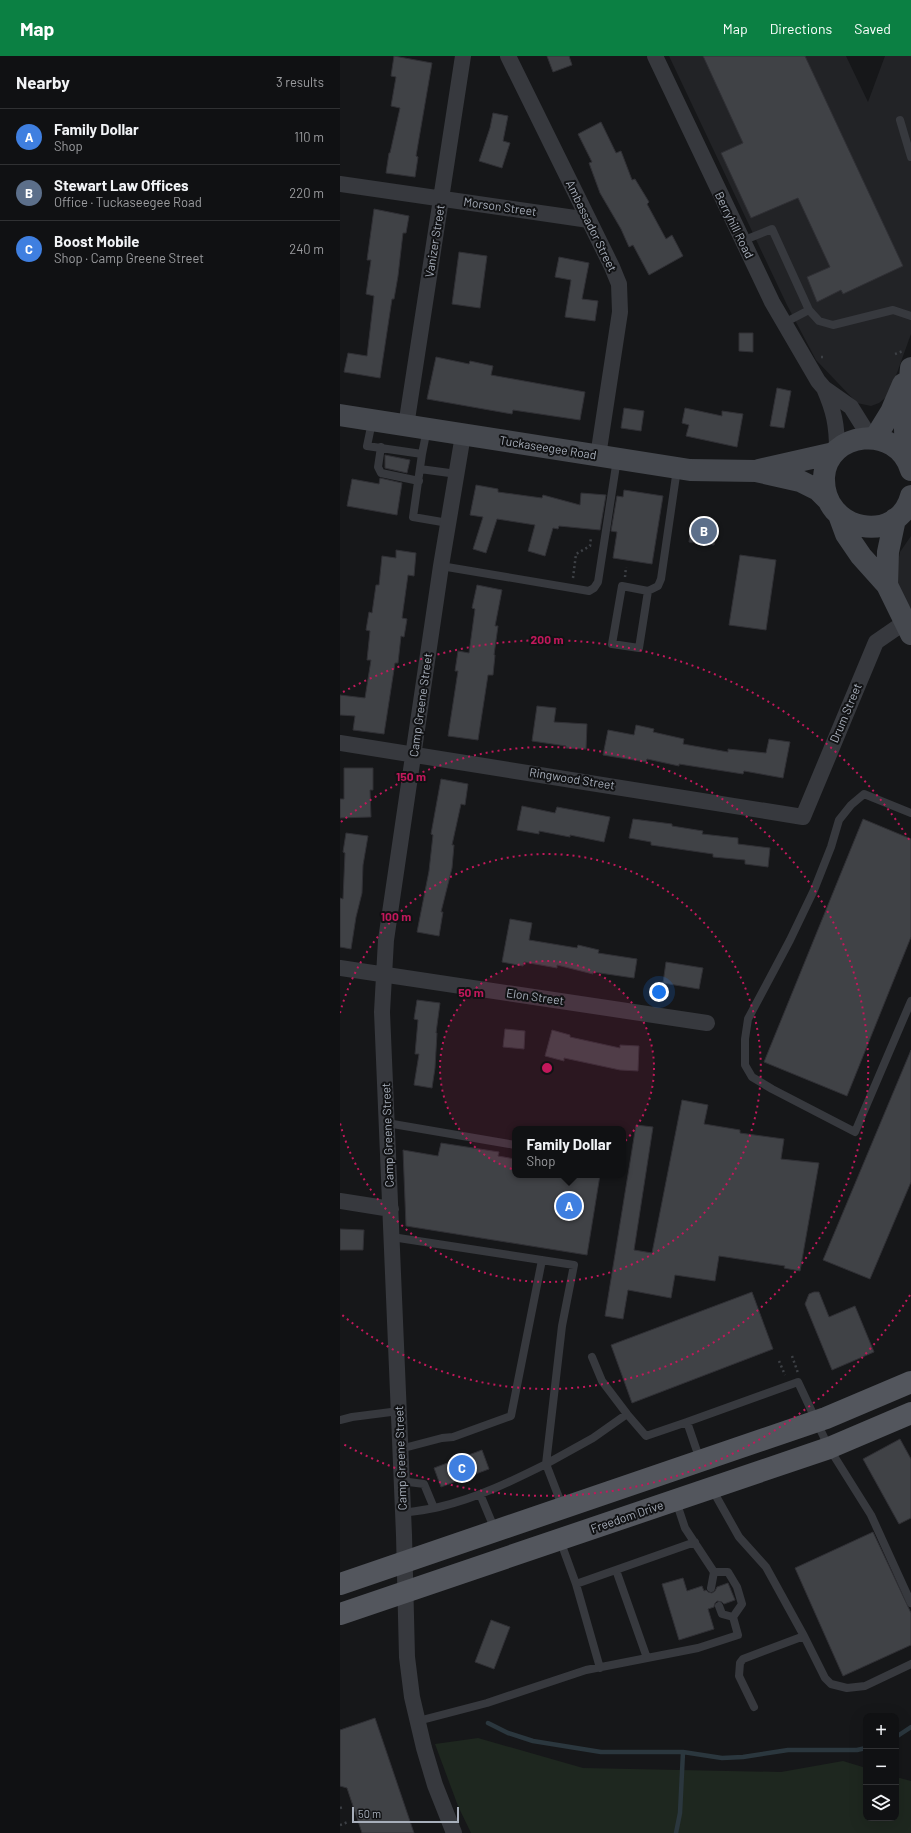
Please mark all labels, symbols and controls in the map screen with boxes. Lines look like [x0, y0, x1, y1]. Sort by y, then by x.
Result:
text: Map [20, 17, 54, 40]
text: Map [723, 20, 748, 37]
text: Directions [770, 20, 832, 37]
text: Saved [854, 20, 891, 37]
text: Nearby [16, 72, 70, 92]
text: 3 results [276, 74, 324, 90]
text: Family Dollar [54, 120, 139, 138]
text: A [25, 129, 33, 145]
text: 110 m [294, 129, 324, 145]
text: Shop [54, 138, 83, 154]
text: Stewart Law Offices [54, 176, 189, 194]
street label: Ambassador Street [564, 178, 620, 274]
text: B [25, 185, 33, 201]
text: 220 m [289, 185, 324, 201]
street label: Berryhill Road [713, 189, 757, 260]
text: Office · Tuckaseegee Road [54, 194, 202, 210]
street label: Morson Street [463, 194, 537, 218]
street label: Vanizer Street [421, 203, 447, 278]
text: Boost Mobile [54, 232, 139, 250]
text: C [25, 241, 33, 257]
text: 240 m [289, 241, 324, 257]
text: Shop · Camp Greene Street [54, 250, 204, 266]
street label: Tuckaseegee Road [499, 432, 598, 462]
pin: B [691, 516, 717, 546]
text: 200 m [531, 632, 563, 646]
street label: Camp Greene Street [406, 652, 434, 758]
street label: Drum Street [826, 681, 864, 744]
street label: Ringwood Street [528, 764, 616, 792]
text: 150 m [396, 769, 426, 783]
text: 100 m [381, 909, 411, 923]
your location [649, 982, 669, 1002]
text: 50 m [458, 985, 484, 999]
street label: Elon Street [505, 985, 565, 1007]
centre of rings [540, 1061, 554, 1075]
street label: Camp Greene Street [378, 1082, 396, 1188]
popup [512, 1126, 626, 1178]
text: Family Dollar [527, 1135, 611, 1153]
text: Shop [527, 1153, 555, 1169]
pin: A [556, 1191, 582, 1221]
street label: Camp Greene Street [391, 1405, 409, 1511]
pin: C [449, 1453, 475, 1483]
street label: Freedom Drive [588, 1497, 665, 1535]
map controls [863, 1713, 899, 1821]
button: + [863, 1713, 899, 1749]
button: − [863, 1749, 899, 1785]
button: layers [863, 1785, 899, 1821]
scale bar [352, 1805, 459, 1824]
text: 50 m [358, 1807, 381, 1820]

